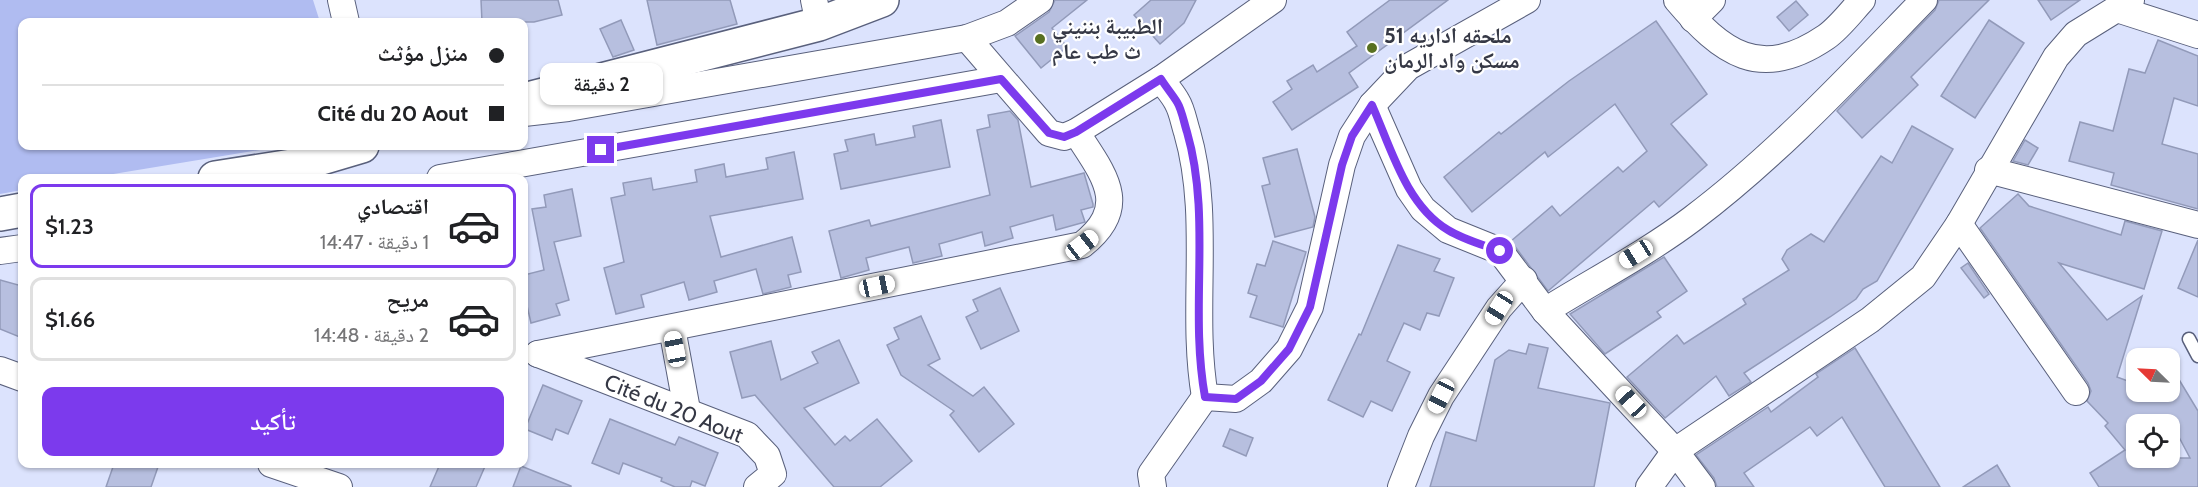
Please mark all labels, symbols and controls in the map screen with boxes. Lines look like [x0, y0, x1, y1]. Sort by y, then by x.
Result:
place label: الطبيبة بننيني ث طب عام [1052, 13, 1163, 67]
place label: ملحقه اداريه 51 مسكن واد الرمان [1384, 22, 1520, 74]
marker: الطبيبة بننيني ث طب عام [1033, 32, 1047, 46]
text: منزل مؤثث [377, 40, 468, 67]
marker: ملحقه اداريه 51 مسكن واد الرمان [1365, 41, 1379, 55]
callout: 2 دقيقة [540, 63, 662, 105]
text: 2 دقيقة [573, 72, 630, 96]
text: Cité du 20 Aout [317, 100, 468, 127]
route end [587, 136, 614, 163]
text: اقتصادي [357, 193, 429, 220]
icon: car [447, 199, 501, 253]
text: $1.23 [45, 213, 94, 240]
car [1062, 227, 1102, 263]
text: 1 دقيقة · 14:47 [320, 230, 429, 254]
route start [1486, 237, 1513, 264]
car [1616, 237, 1656, 271]
car [858, 273, 896, 299]
text: مريح [386, 286, 429, 313]
car [1482, 288, 1516, 328]
icon: car [447, 292, 501, 346]
text: $1.66 [45, 306, 95, 333]
text: 2 دقيقة · 14:48 [314, 323, 429, 347]
car [663, 330, 687, 368]
north arrow [2126, 348, 2180, 402]
map controls [2126, 348, 2180, 468]
street label: Cité du 20 Aout [600, 368, 748, 449]
car [1425, 376, 1457, 416]
car [1612, 383, 1650, 421]
button: تأكيد [42, 387, 504, 456]
button: locate [2126, 414, 2180, 468]

